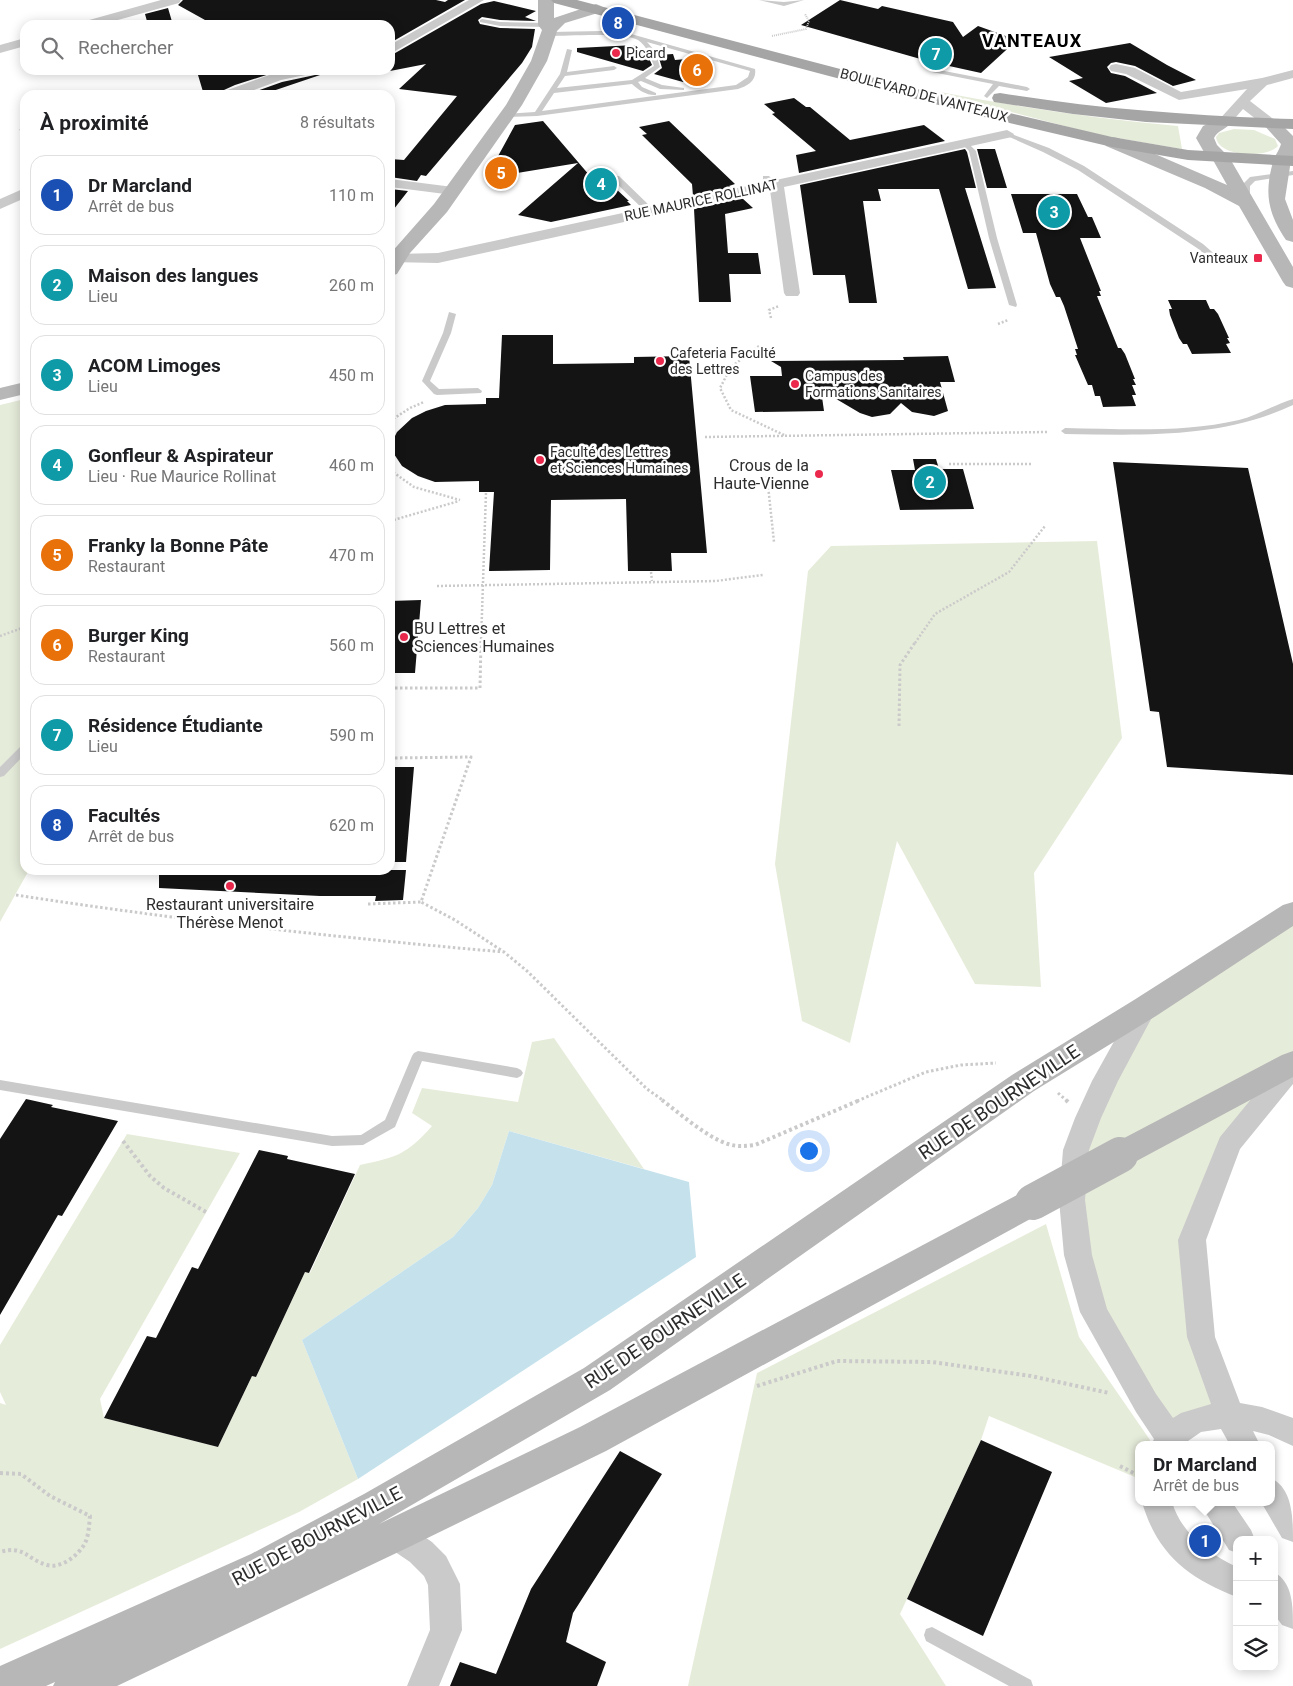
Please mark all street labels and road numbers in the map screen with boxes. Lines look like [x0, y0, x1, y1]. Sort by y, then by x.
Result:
street label: BOULEVARD DE VANTEAUX [838, 65, 1010, 125]
street label: RUE MAURICE ROLLINAT [623, 176, 780, 224]
street label: RUE DE BOURNEVILLE [914, 1039, 1084, 1164]
street label: RUE DE BOURNEVILLE [580, 1268, 750, 1393]
street label: RUE DE BOURNEVILLE [228, 1481, 406, 1591]

